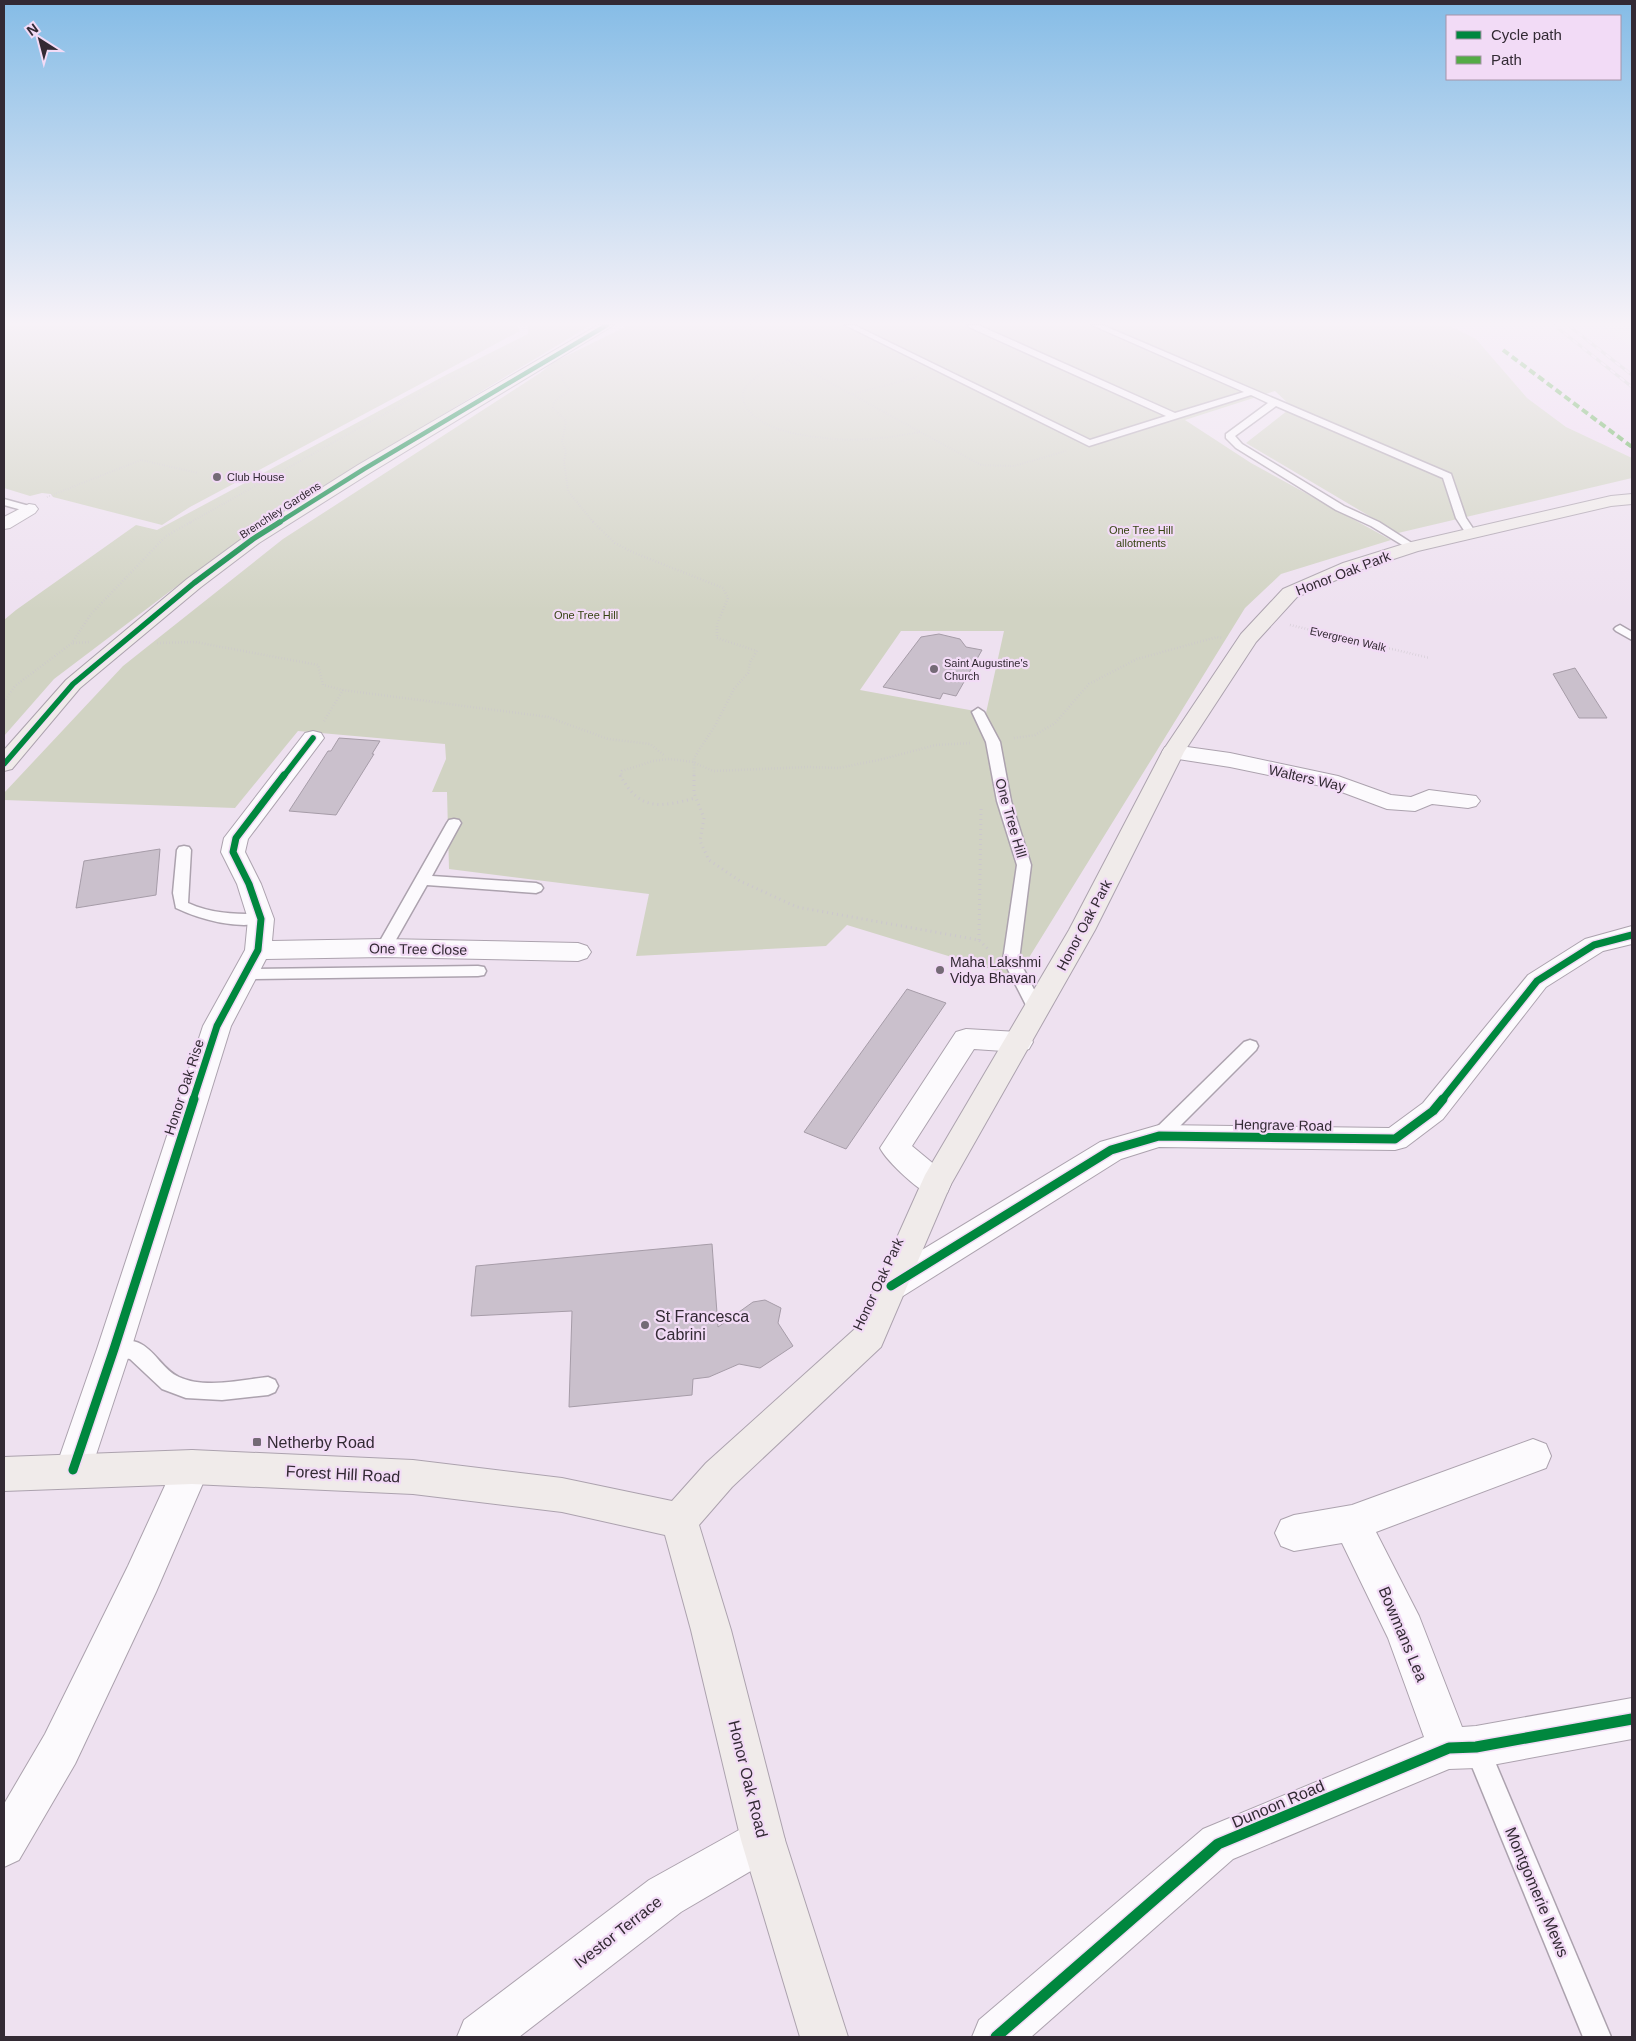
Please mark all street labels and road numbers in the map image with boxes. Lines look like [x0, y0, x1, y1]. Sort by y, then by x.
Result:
street label: Brenchley Gardens [237, 479, 323, 541]
street label: Honor Oak Park [1293, 547, 1394, 598]
street label: Evergreen Walk [1309, 624, 1388, 654]
street label: Walters Way [1267, 761, 1347, 795]
street label: One Tree Hill [992, 777, 1030, 859]
street label: Honor Oak Park [1053, 876, 1115, 973]
street label: One Tree Close [369, 940, 467, 958]
street label: Honor Oak Rise [161, 1037, 207, 1137]
street label: Hengrave Road [1234, 1116, 1332, 1134]
street label: Honor Oak Park [850, 1234, 907, 1333]
street label: Forest Hill Road [285, 1463, 401, 1485]
street label: Bowmans Lea [1375, 1584, 1431, 1684]
street label: Honor Oak Road [725, 1719, 771, 1839]
street label: Dunoon Road [1229, 1777, 1327, 1831]
street label: Montgomerie Mews [1502, 1824, 1572, 1960]
street label: Ivestor Terrace [571, 1893, 665, 1971]

